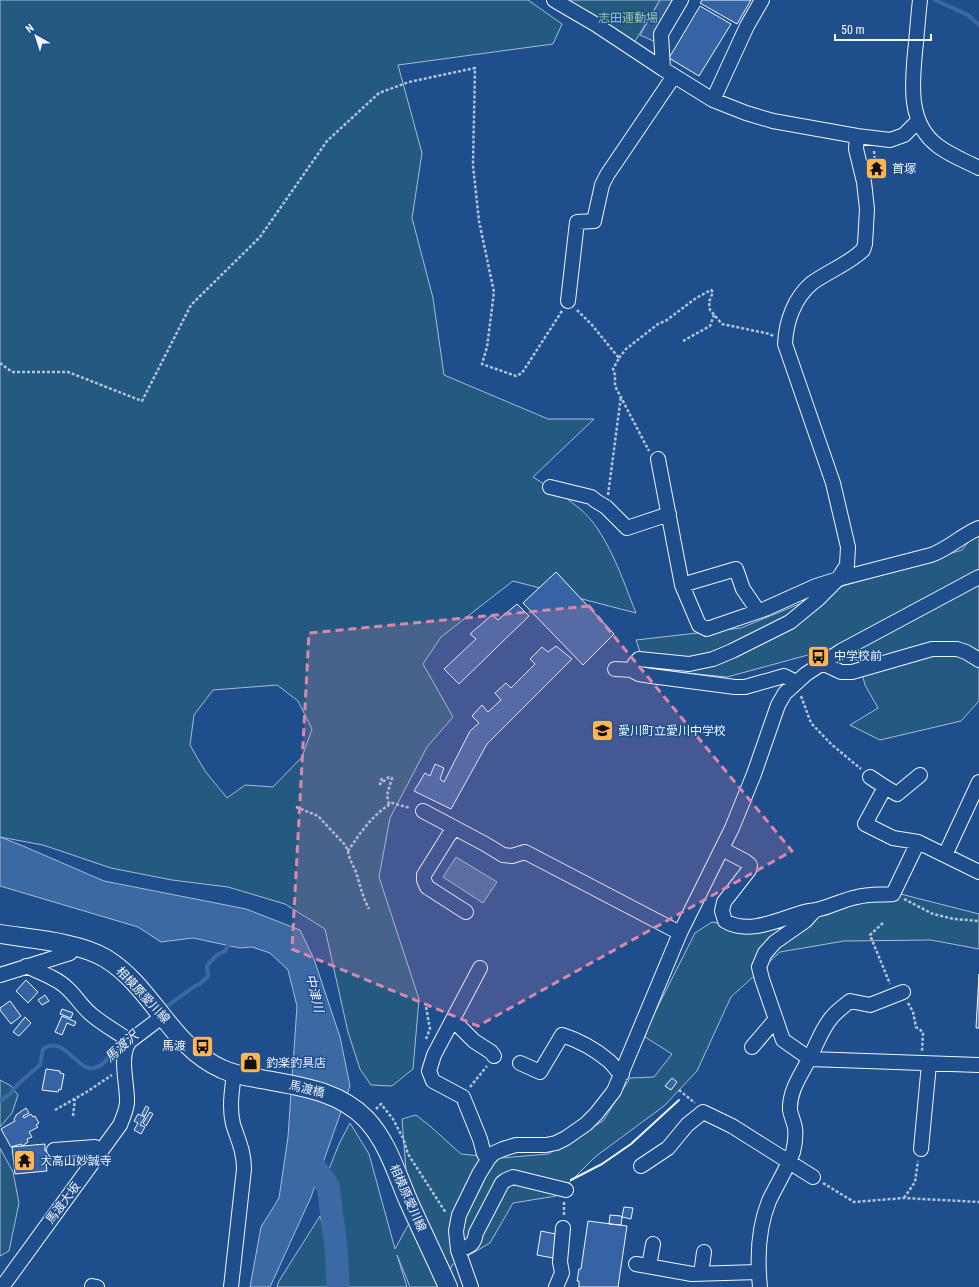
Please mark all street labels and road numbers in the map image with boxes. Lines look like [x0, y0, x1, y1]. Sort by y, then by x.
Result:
street label: 相模原愛川線 [113, 964, 173, 1026]
street label: 馬渡橋 [288, 1078, 326, 1100]
street label: 相模原愛川線 [387, 1162, 429, 1234]
street label: 馬渡大坂 [43, 1180, 83, 1226]

